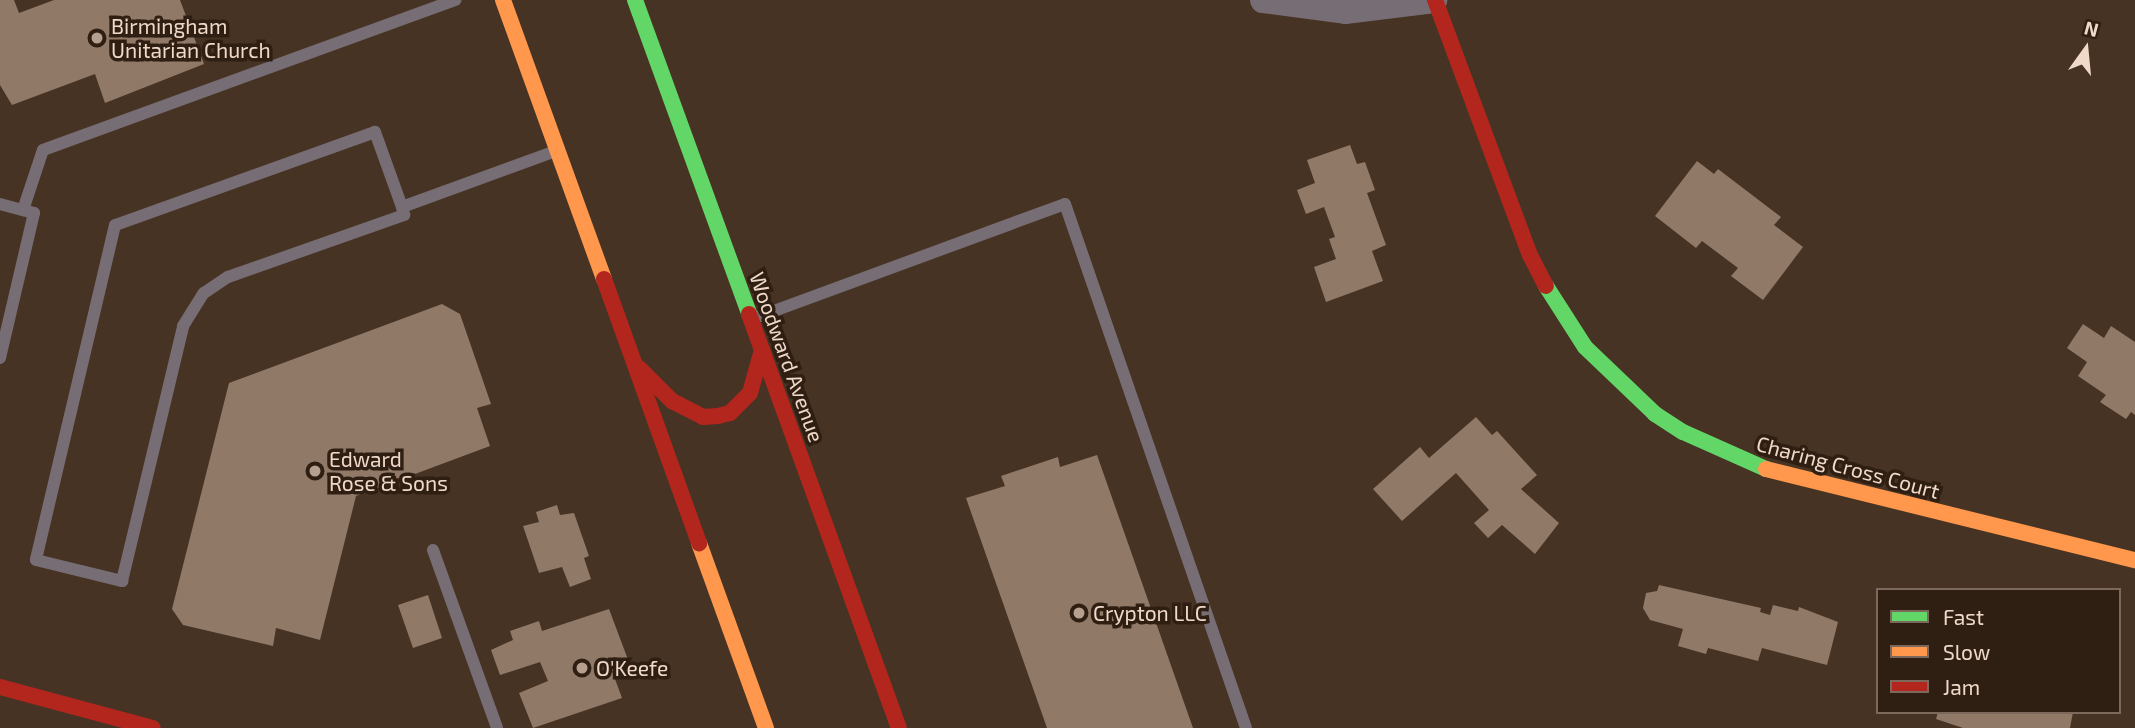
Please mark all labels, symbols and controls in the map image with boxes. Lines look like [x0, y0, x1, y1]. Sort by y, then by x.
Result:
place label: Birmingham Unitarian Church [111, 13, 271, 63]
north arrow [2051, 14, 2121, 84]
text: N [2082, 15, 2101, 41]
marker: Birmingham Unitarian Church [89, 30, 105, 46]
street label: Woodward Avenue [744, 268, 830, 446]
street label: Charing Cross Court [1754, 430, 1942, 504]
place label: Edward Rose & Sons [329, 446, 448, 496]
marker: Edward Rose & Sons [307, 463, 323, 479]
legend [1876, 588, 2121, 714]
place label: Crypton LLC [1093, 600, 1207, 626]
text: Fast [1943, 604, 1984, 629]
marker: Crypton LLC [1071, 605, 1087, 621]
text: Slow [1943, 639, 1990, 664]
place label: O'Keefe [596, 655, 668, 681]
marker: O'Keefe [574, 660, 590, 676]
text: Jam [1943, 674, 1980, 699]

